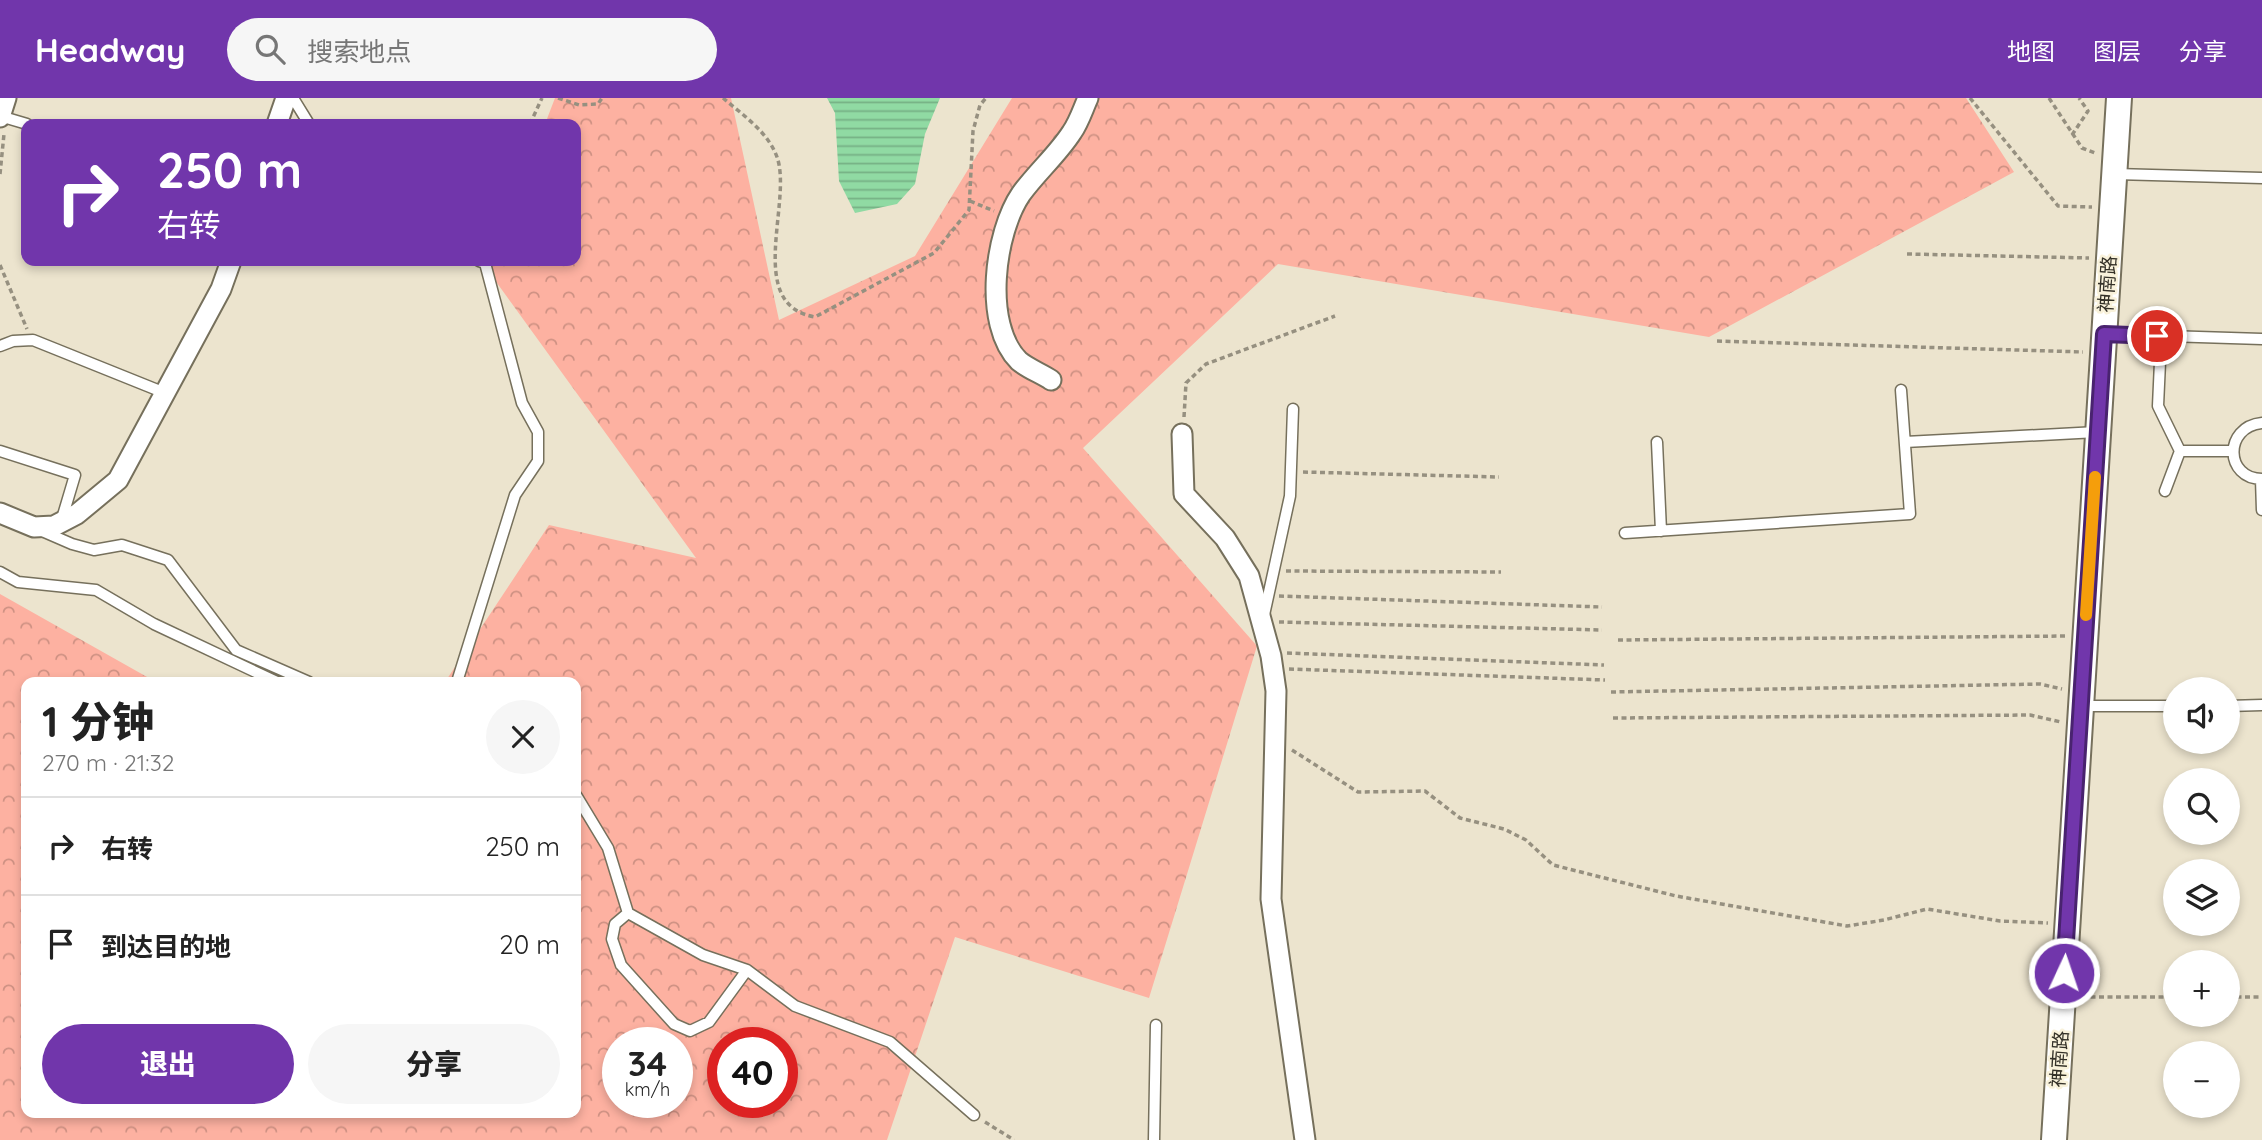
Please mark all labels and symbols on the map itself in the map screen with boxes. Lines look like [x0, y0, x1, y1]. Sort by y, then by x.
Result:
street label: 神南路 [2093, 255, 2121, 313]
pin [2127, 306, 2187, 366]
position arrow [2027, 936, 2101, 1010]
speed limit sign: 40 [707, 1027, 798, 1118]
street label: 神南路 [2045, 1030, 2073, 1088]

